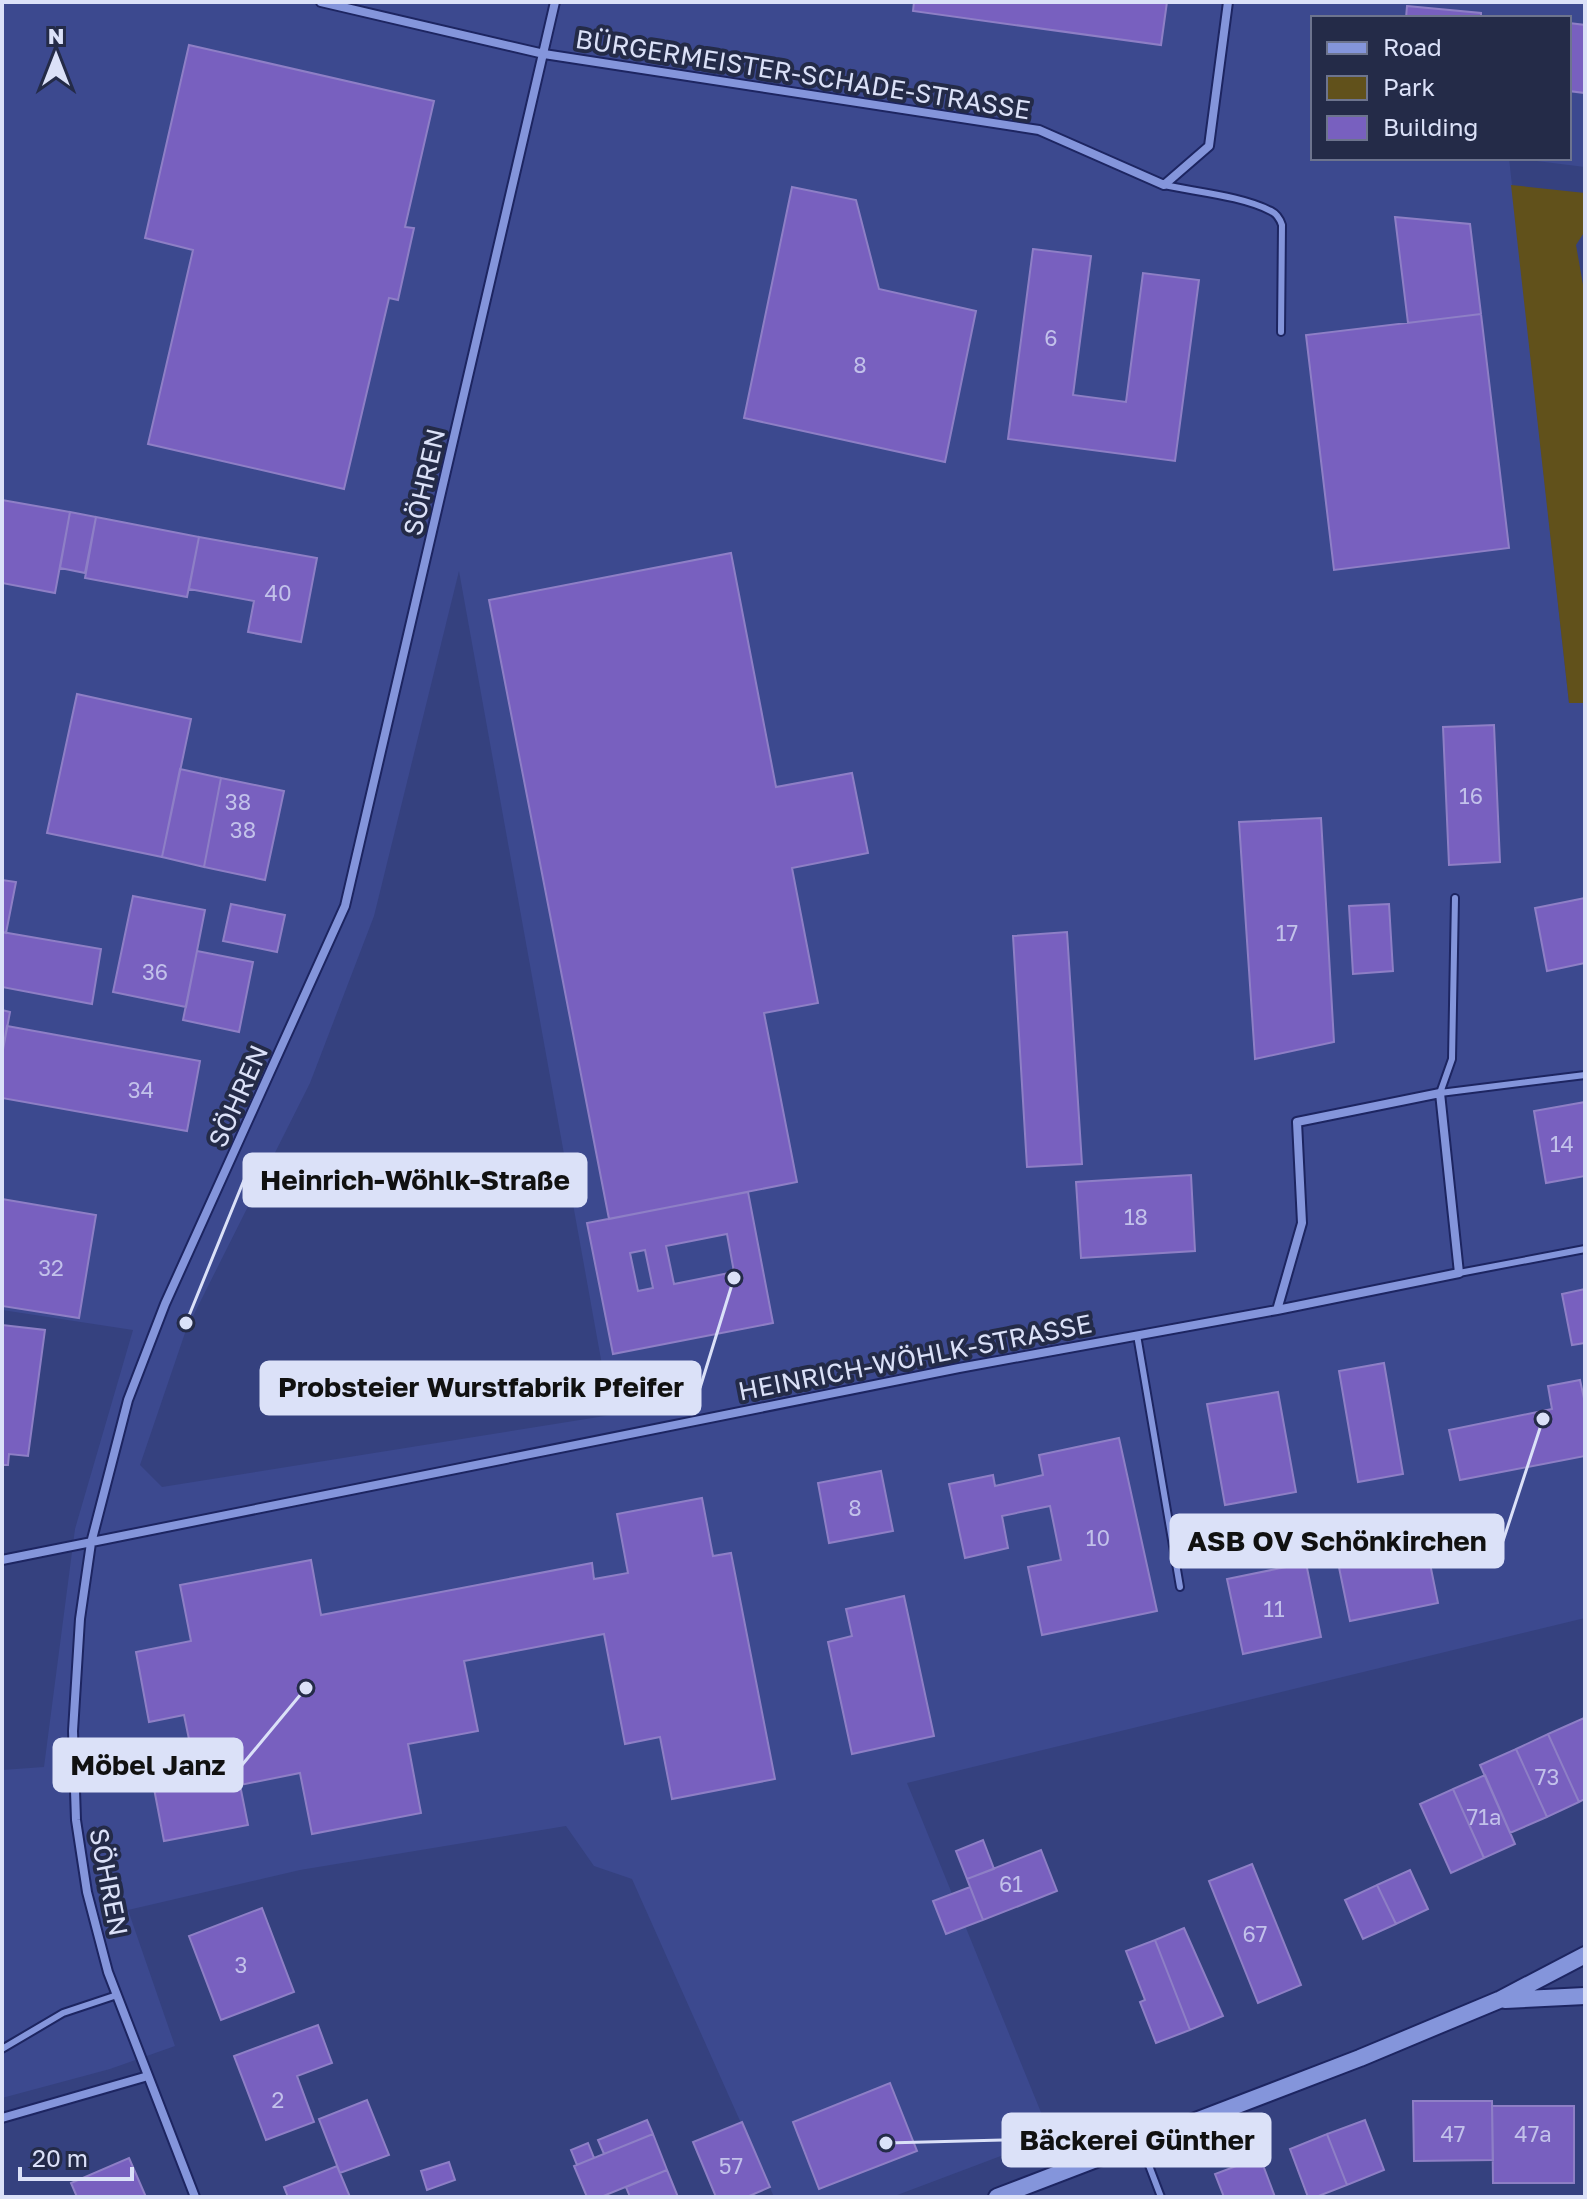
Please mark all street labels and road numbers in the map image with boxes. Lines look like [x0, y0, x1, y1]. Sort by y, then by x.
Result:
street label: BÜRGERMEISTER-SCHADE-STRASSE [573, 23, 1033, 125]
street label: SÖHREN [397, 425, 451, 539]
street label: SÖHREN [202, 1040, 274, 1152]
street label: HEINRICH-WÖHLK-STRASSE [736, 1307, 1094, 1407]
street label: SÖHREN [83, 1826, 135, 1938]

